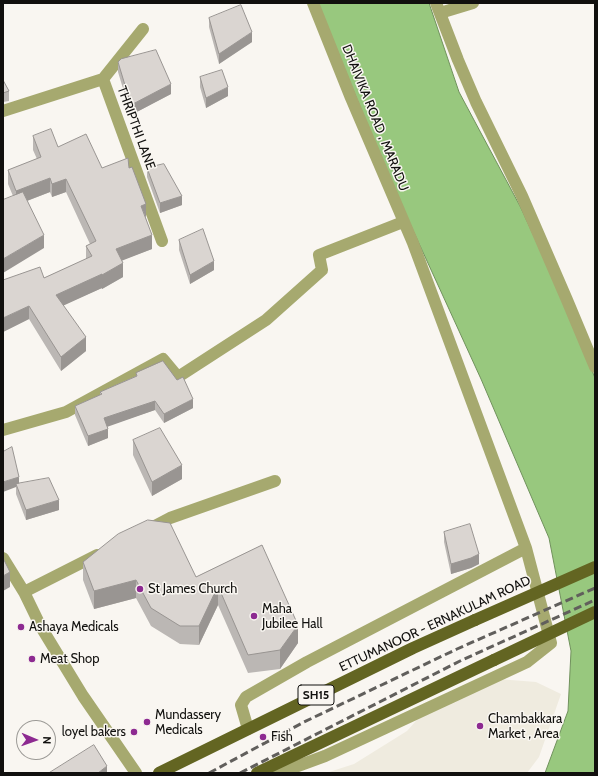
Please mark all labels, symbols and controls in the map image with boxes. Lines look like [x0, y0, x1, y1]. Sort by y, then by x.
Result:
street label: DHAIVIKA ROAD , MARADU [338, 42, 412, 194]
street label: THRIPTHI LANE [114, 84, 158, 172]
street label: ETTUMANOOR - ERNAKULAM ROAD [337, 573, 533, 675]
place label: St James Church [148, 581, 237, 597]
marker: St James Church [135, 584, 145, 594]
place label: Maha Jubilee Hall [262, 601, 323, 632]
marker: Maha Jubilee Hall [249, 611, 259, 621]
place label: Ashaya Medicals [29, 619, 119, 635]
marker: Ashaya Medicals [16, 622, 26, 632]
place label: Meat Shop [40, 651, 99, 667]
marker: Meat Shop [27, 654, 37, 664]
road number: SH15 [298, 685, 334, 705]
place label: Mundassery Medicals [155, 707, 221, 738]
place label: Chambakkara Market , Area [488, 711, 562, 742]
marker: Mundassery Medicals [142, 717, 152, 727]
north arrow [16, 720, 56, 760]
marker: Chambakkara Market , Area [475, 721, 485, 731]
place label: loyel bakers [62, 724, 126, 740]
marker: loyel bakers [129, 727, 139, 737]
place label: Fish [271, 729, 293, 745]
marker: Fish [258, 732, 268, 742]
text: N [40, 736, 54, 745]

